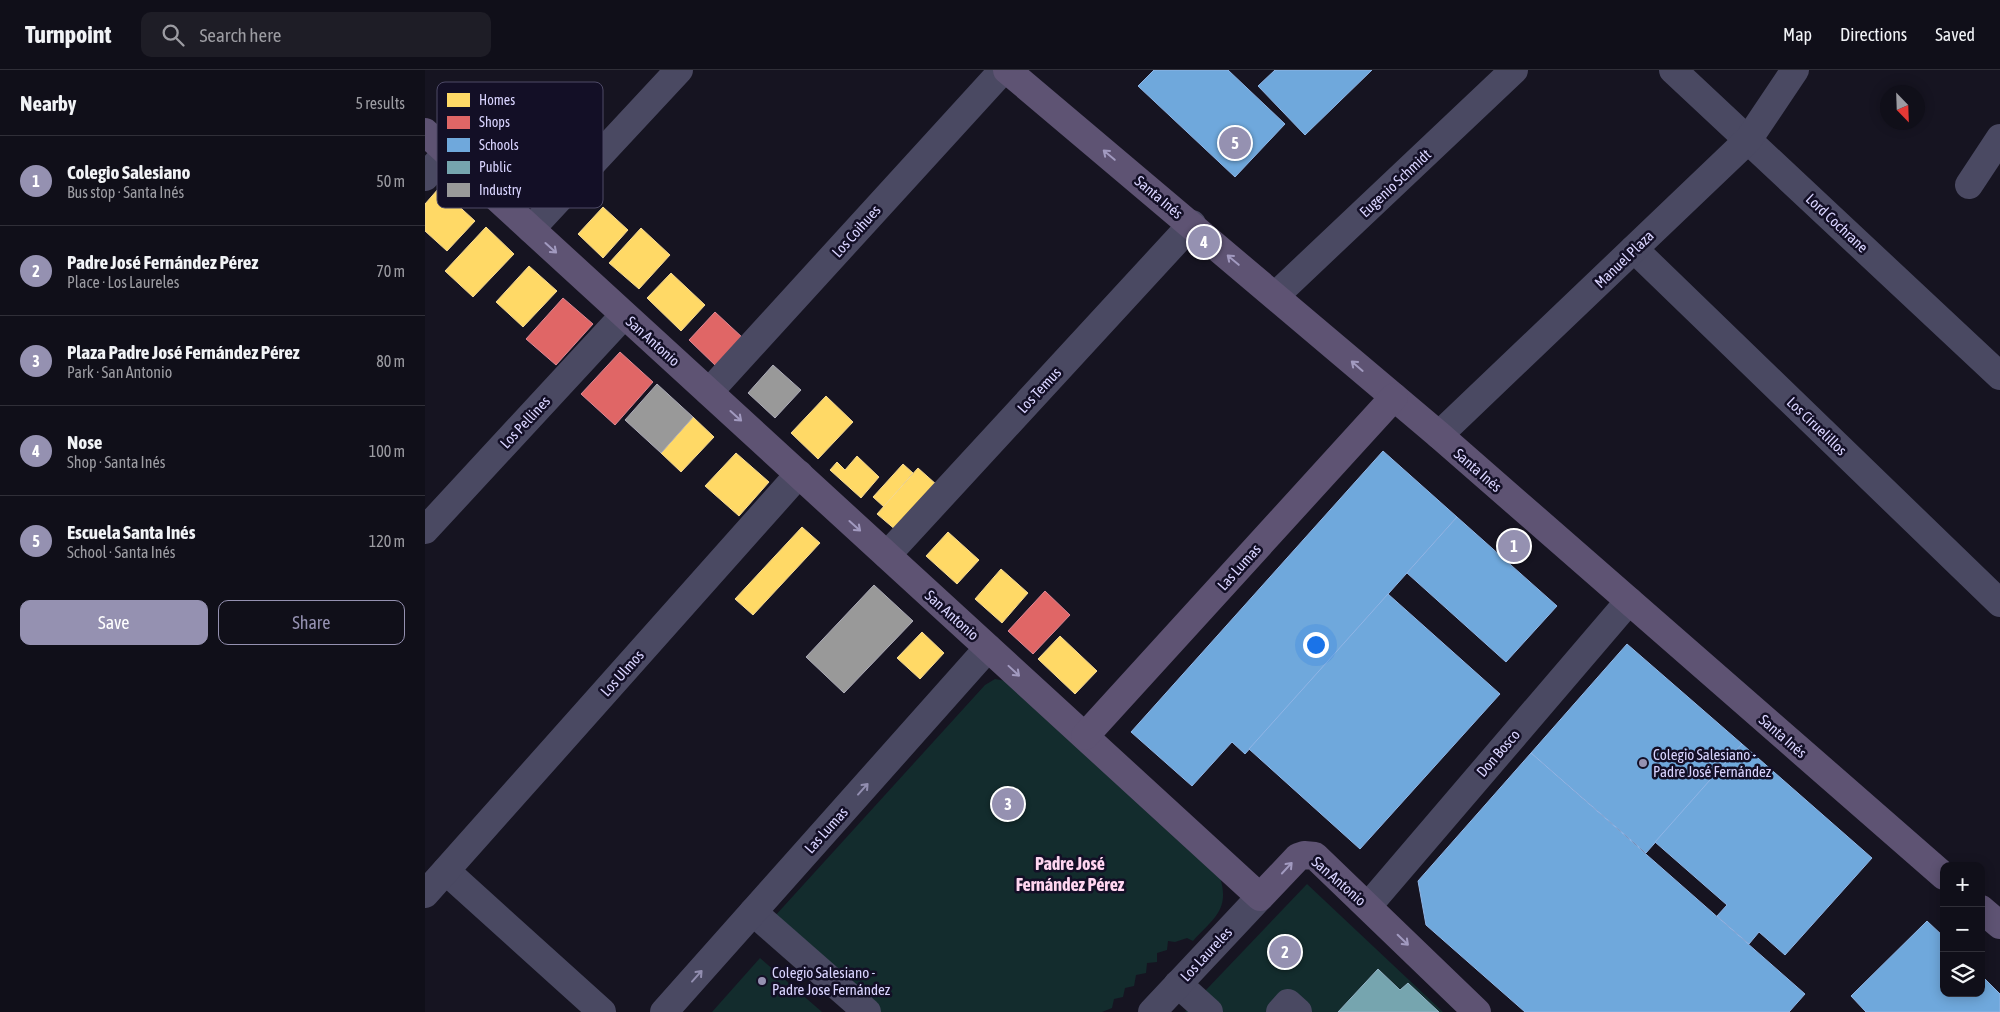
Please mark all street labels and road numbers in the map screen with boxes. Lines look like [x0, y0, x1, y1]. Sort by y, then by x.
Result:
street label: Eugenio Schmidt [1356, 146, 1434, 220]
street label: Santa Inés [1132, 172, 1186, 222]
street label: Lord Cochrane [1803, 190, 1872, 256]
street label: Los Coihues [828, 201, 884, 261]
street label: Manuel Plaza [1591, 227, 1657, 291]
street label: San Antonio [623, 313, 683, 369]
street label: Los Temus [1014, 364, 1064, 416]
street label: Los Pellines [497, 392, 553, 452]
street label: Los Ciruelillos [1784, 393, 1850, 459]
street label: Santa Inés [1451, 445, 1505, 495]
street label: Las Lumas [1214, 540, 1264, 594]
street label: San Antonio [922, 587, 982, 643]
street label: Los Ulmos [597, 646, 647, 700]
street label: Santa Inés [1756, 711, 1810, 761]
street label: Don Bosco [1473, 726, 1523, 780]
street label: Las Lumas [801, 803, 851, 857]
street label: San Antonio [1308, 853, 1370, 909]
street label: Los Laureles [1177, 924, 1235, 984]

